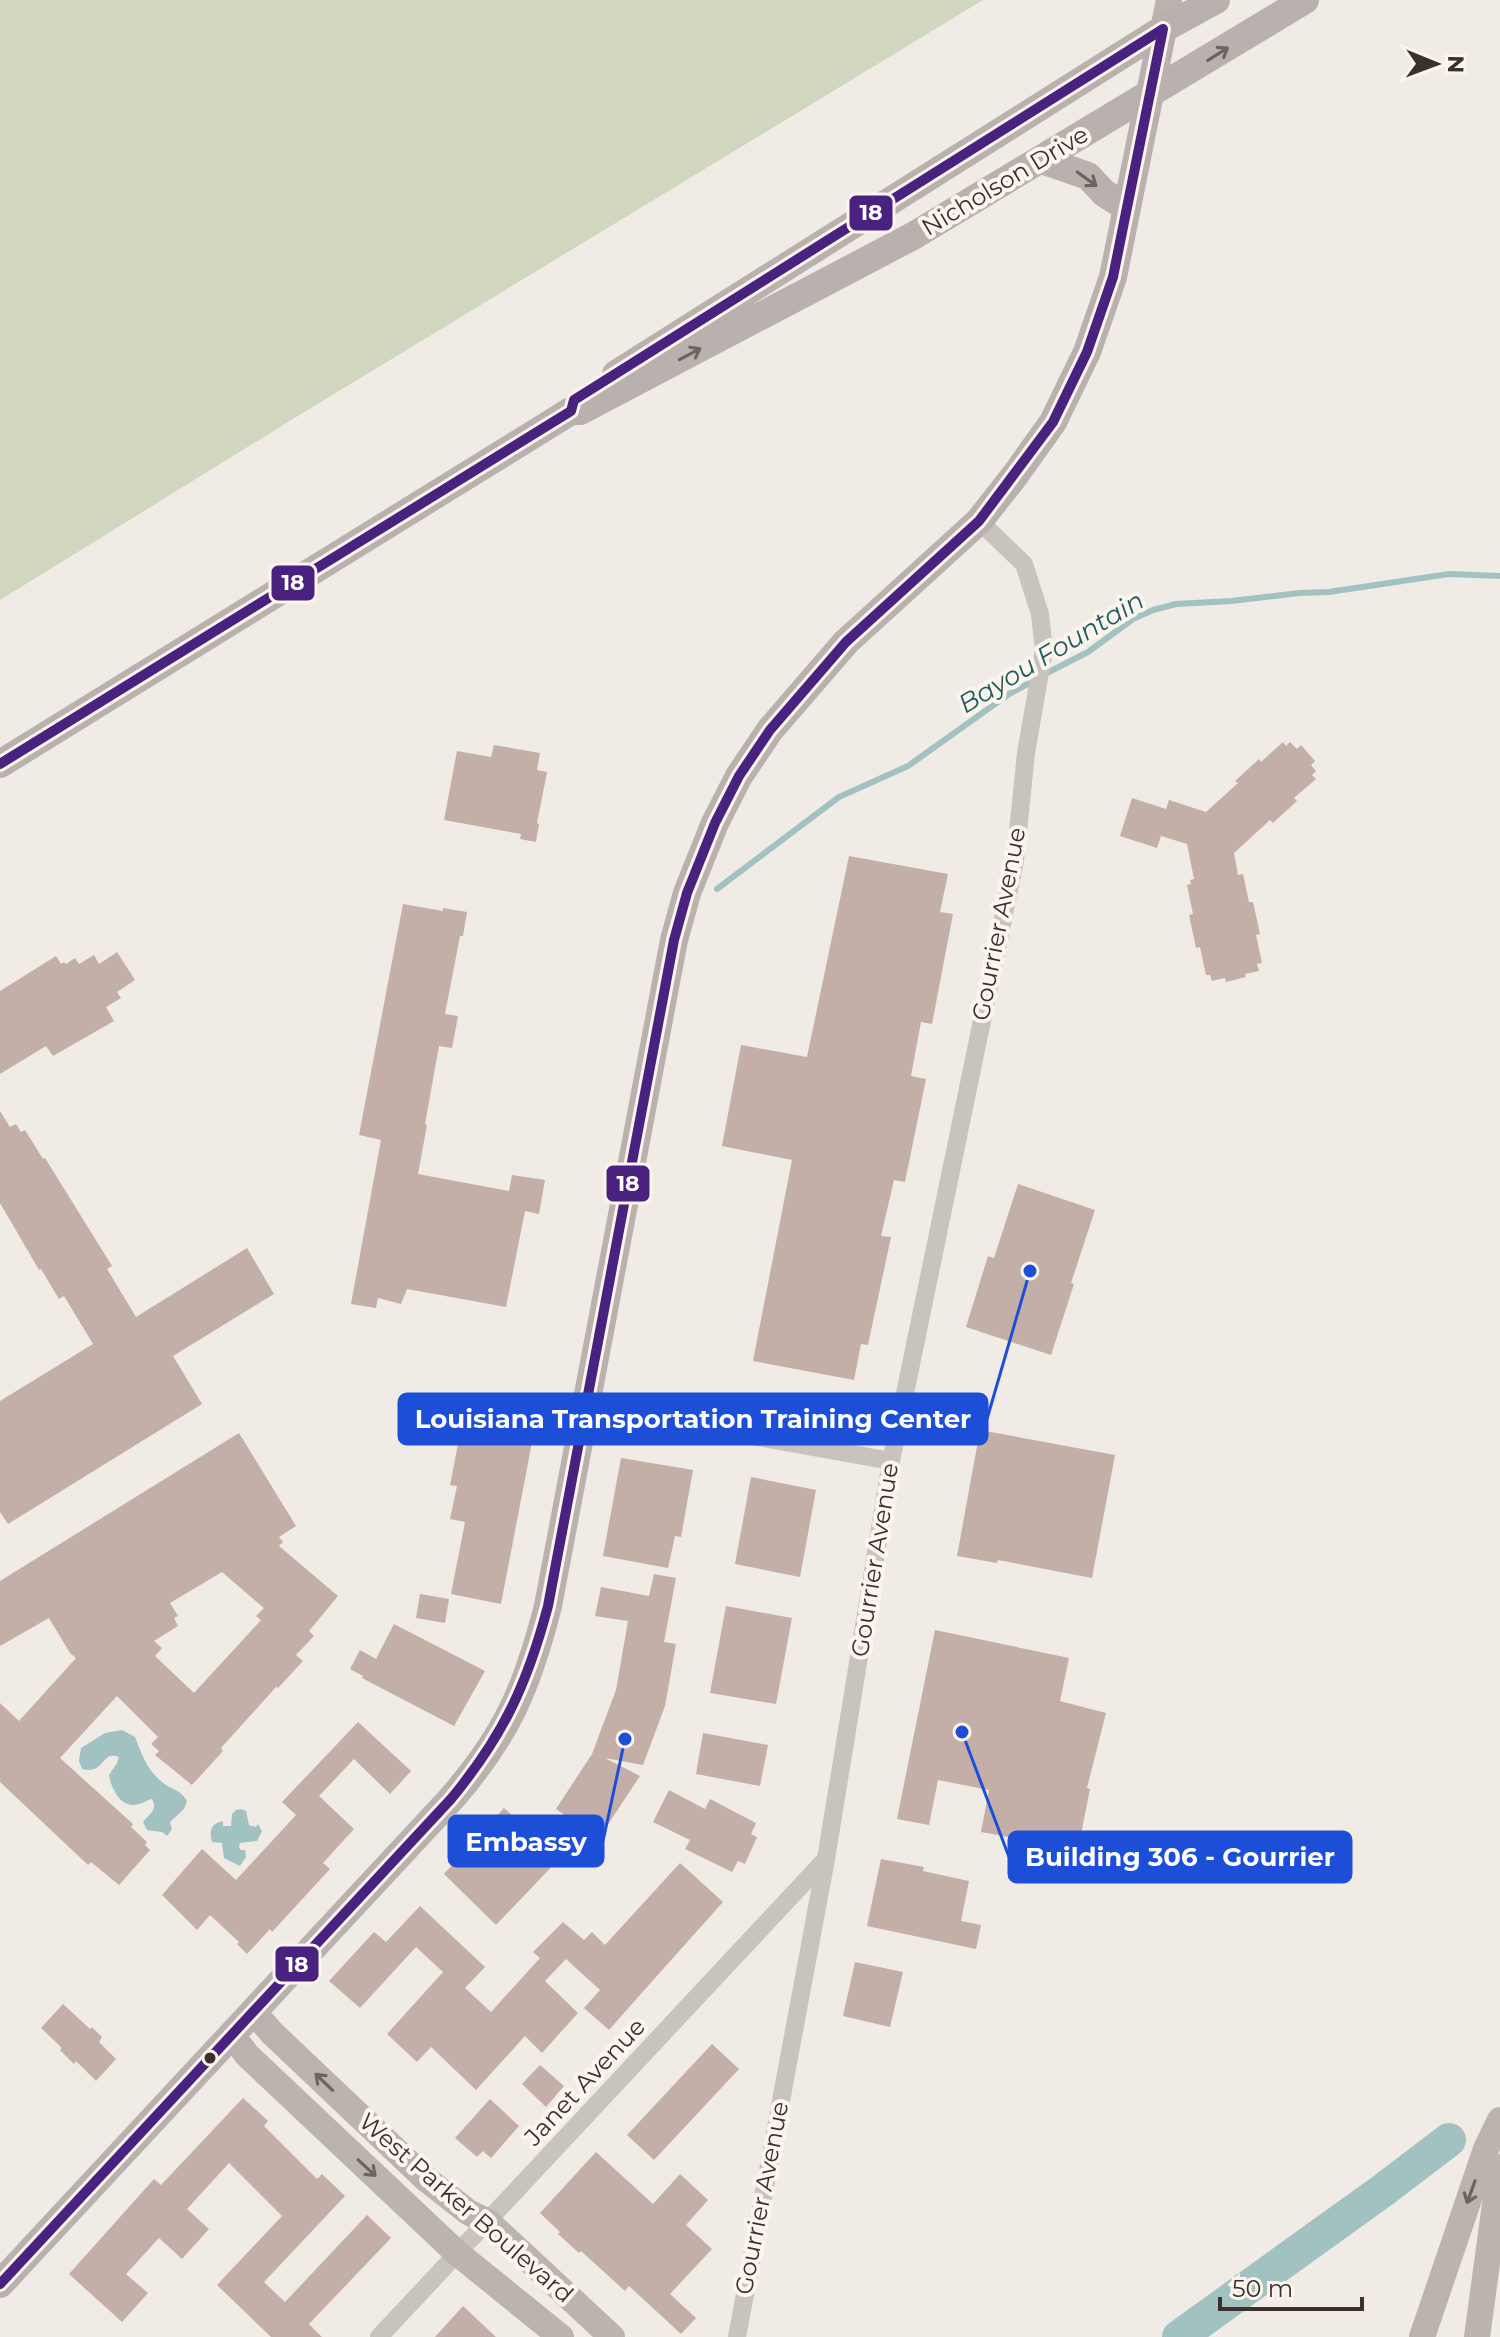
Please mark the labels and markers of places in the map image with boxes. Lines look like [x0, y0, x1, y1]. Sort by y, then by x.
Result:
callout: Louisiana Transportation Training Center [399, 1394, 987, 1444]
callout: Embassy [449, 1816, 603, 1866]
callout: Building 306 - Gourrier [1009, 1832, 1351, 1882]
unlabelled marker [202, 2050, 218, 2066]

